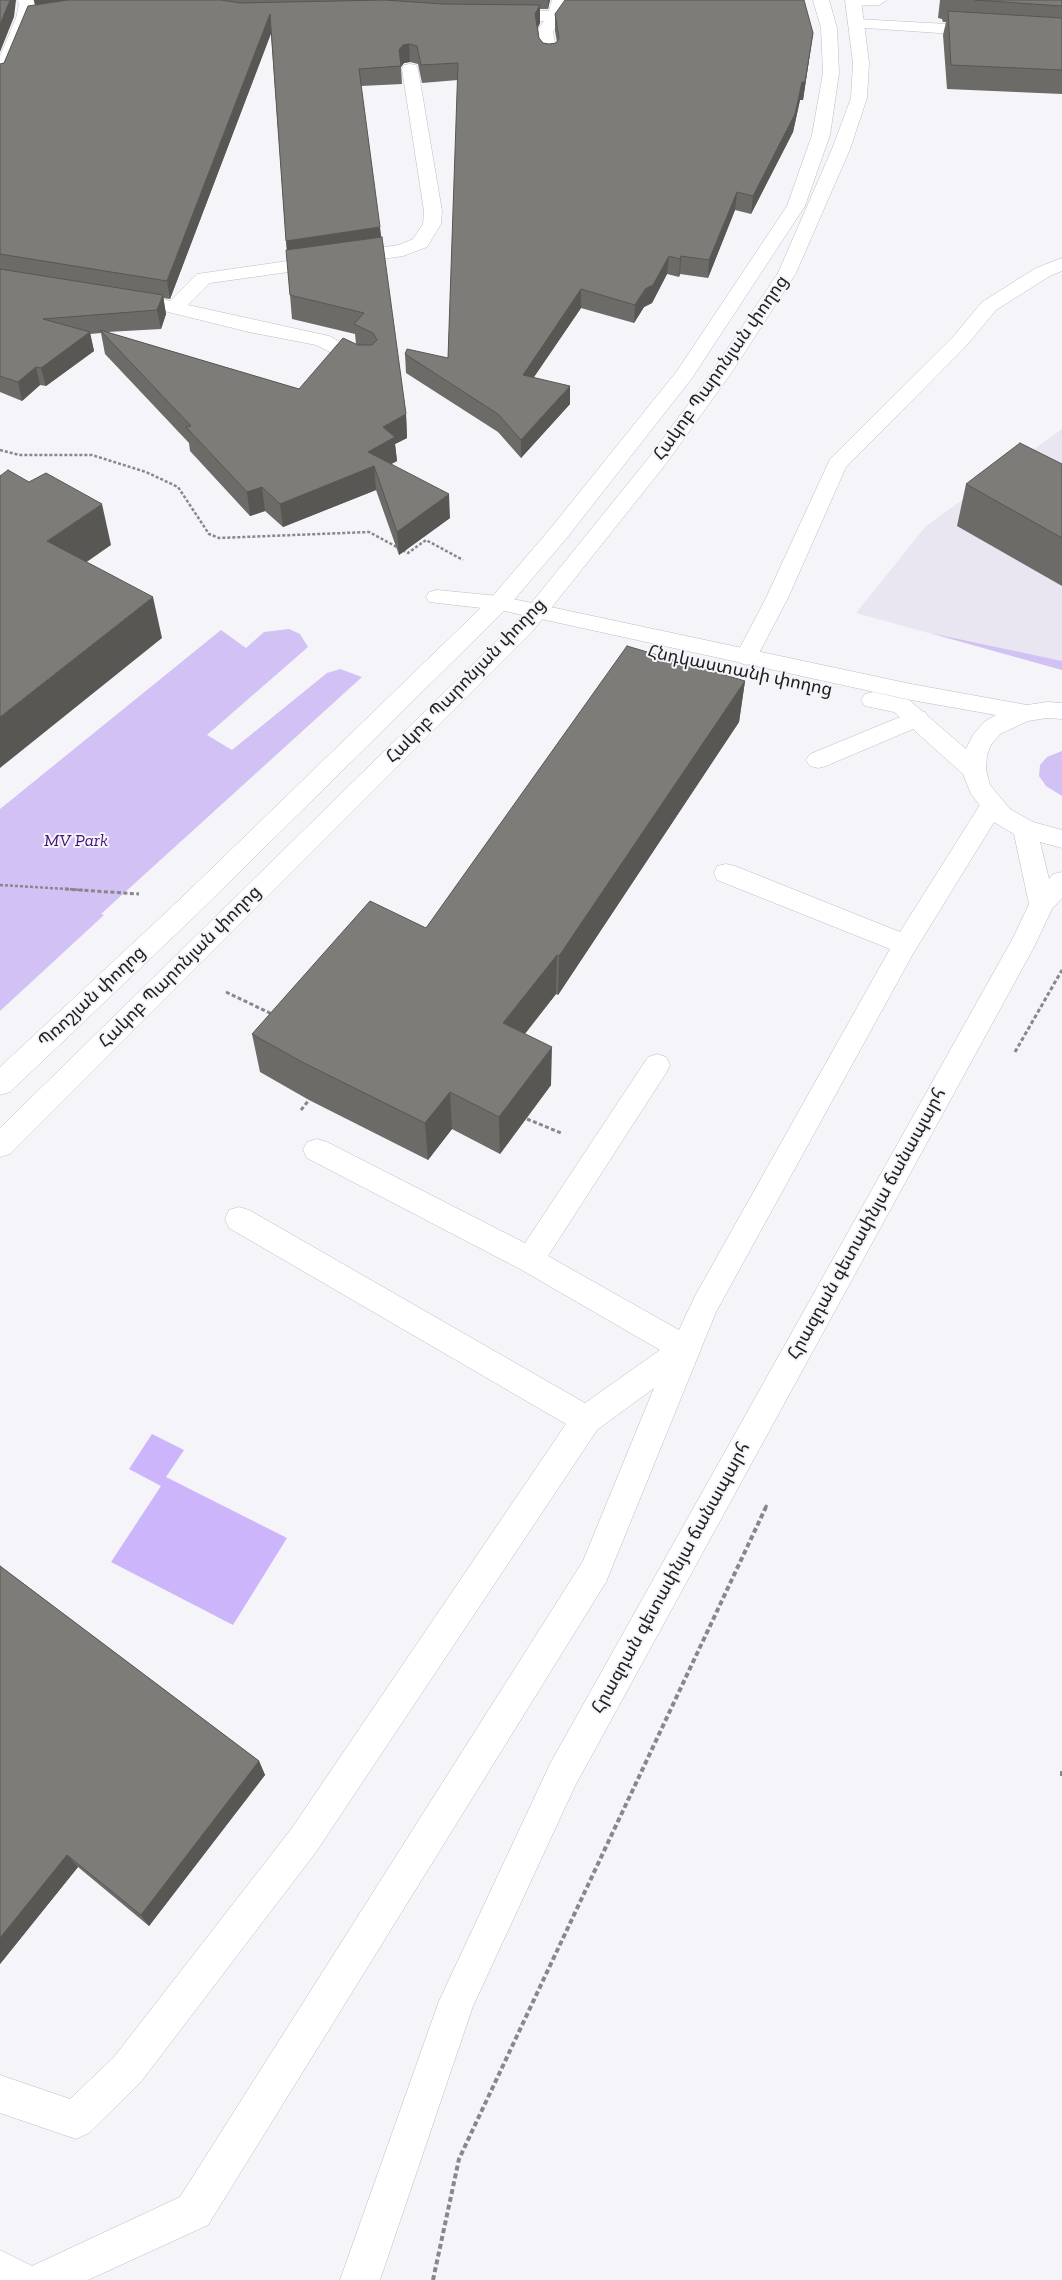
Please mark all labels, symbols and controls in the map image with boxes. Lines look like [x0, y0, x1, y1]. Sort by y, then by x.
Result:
street label: Հակոբ Պարոնյան փողոց [649, 271, 793, 465]
street label: Հակոբ Պարոնյան փողոց [382, 594, 550, 768]
street label: Հնդկաստանի փողոց [646, 641, 834, 701]
park label: MV Park [44, 830, 108, 852]
street label: Հակոբ Պարոնյան փողոց [94, 881, 266, 1053]
street label: Պռոշյան փողոց [34, 942, 150, 1052]
street label: Հրազդան գետափնյա ճանապարհ [783, 1084, 951, 1364]
street label: Հրազդան գետափնյա ճանապարհ [587, 1438, 755, 1718]

